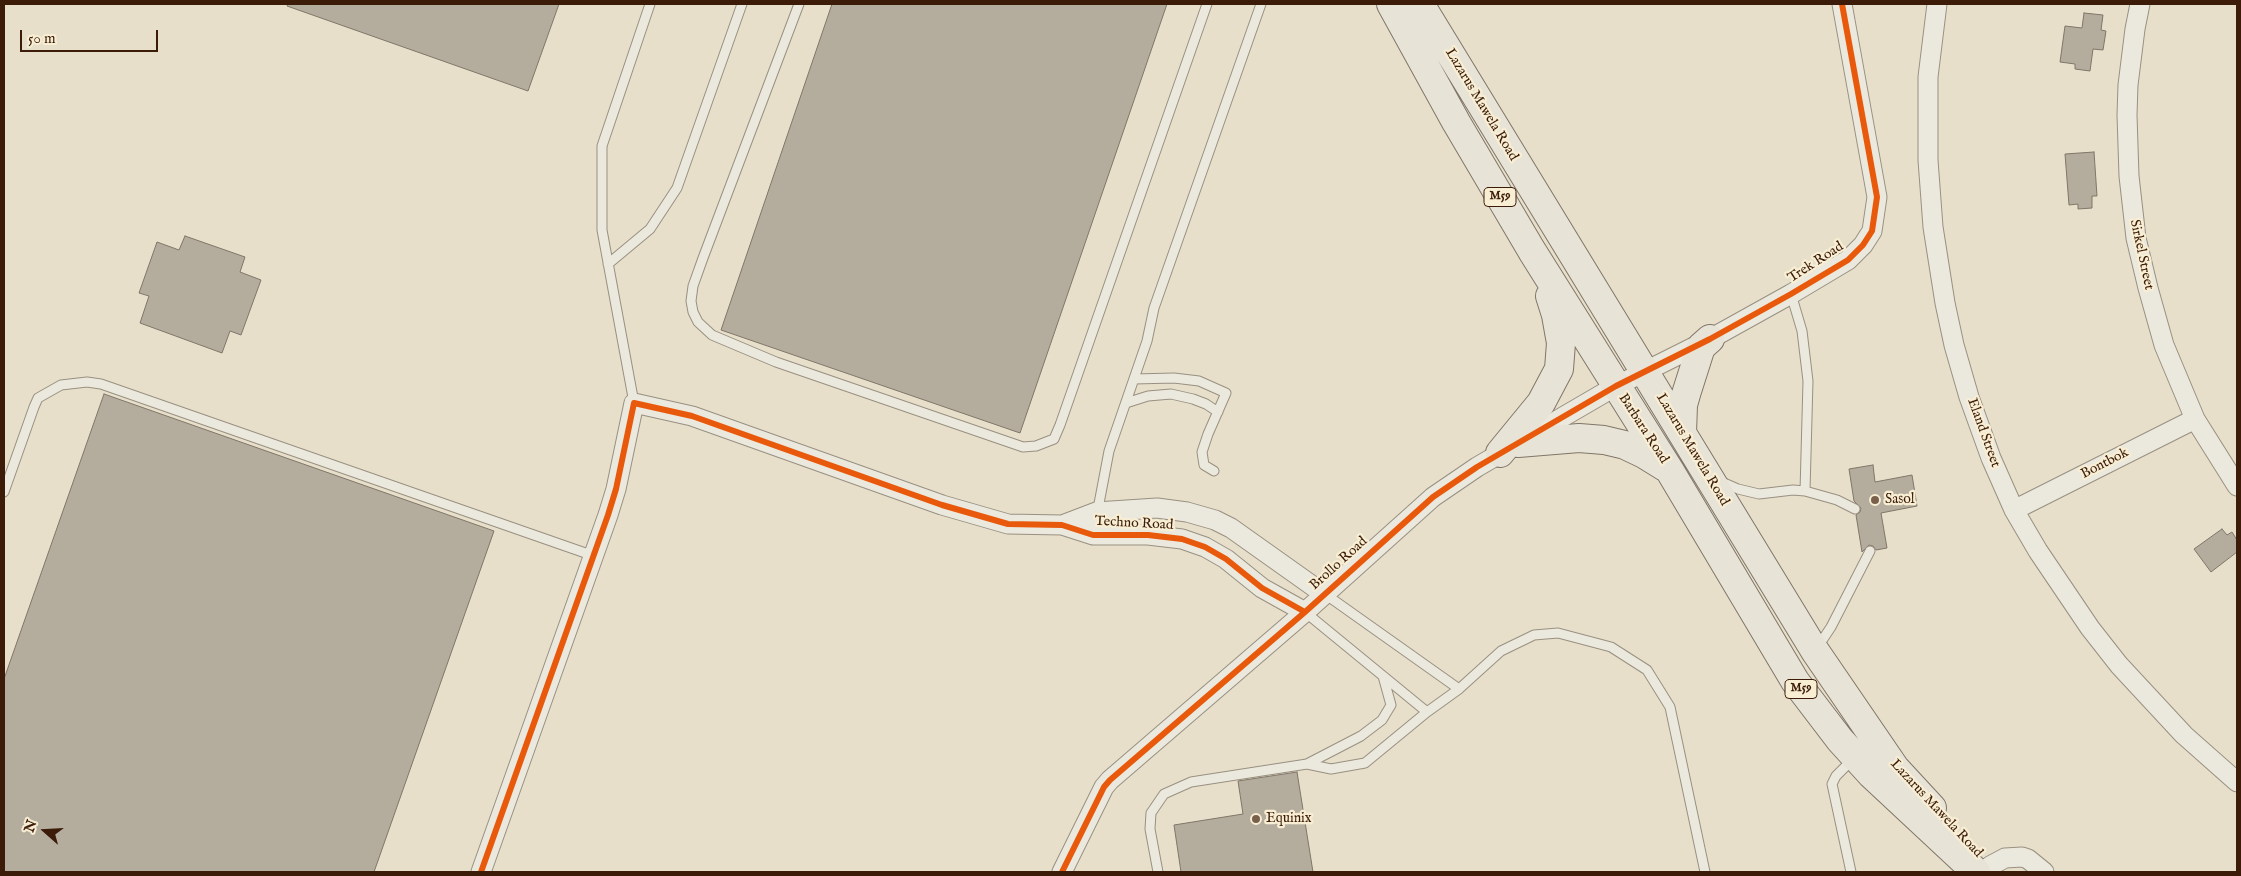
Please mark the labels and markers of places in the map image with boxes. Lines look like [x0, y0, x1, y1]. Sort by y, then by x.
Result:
place label: Sasol [1885, 492, 1914, 508]
marker: Sasol [1869, 494, 1881, 506]
place label: Equinix [1266, 811, 1312, 827]
marker: Equinix [1250, 813, 1262, 825]

